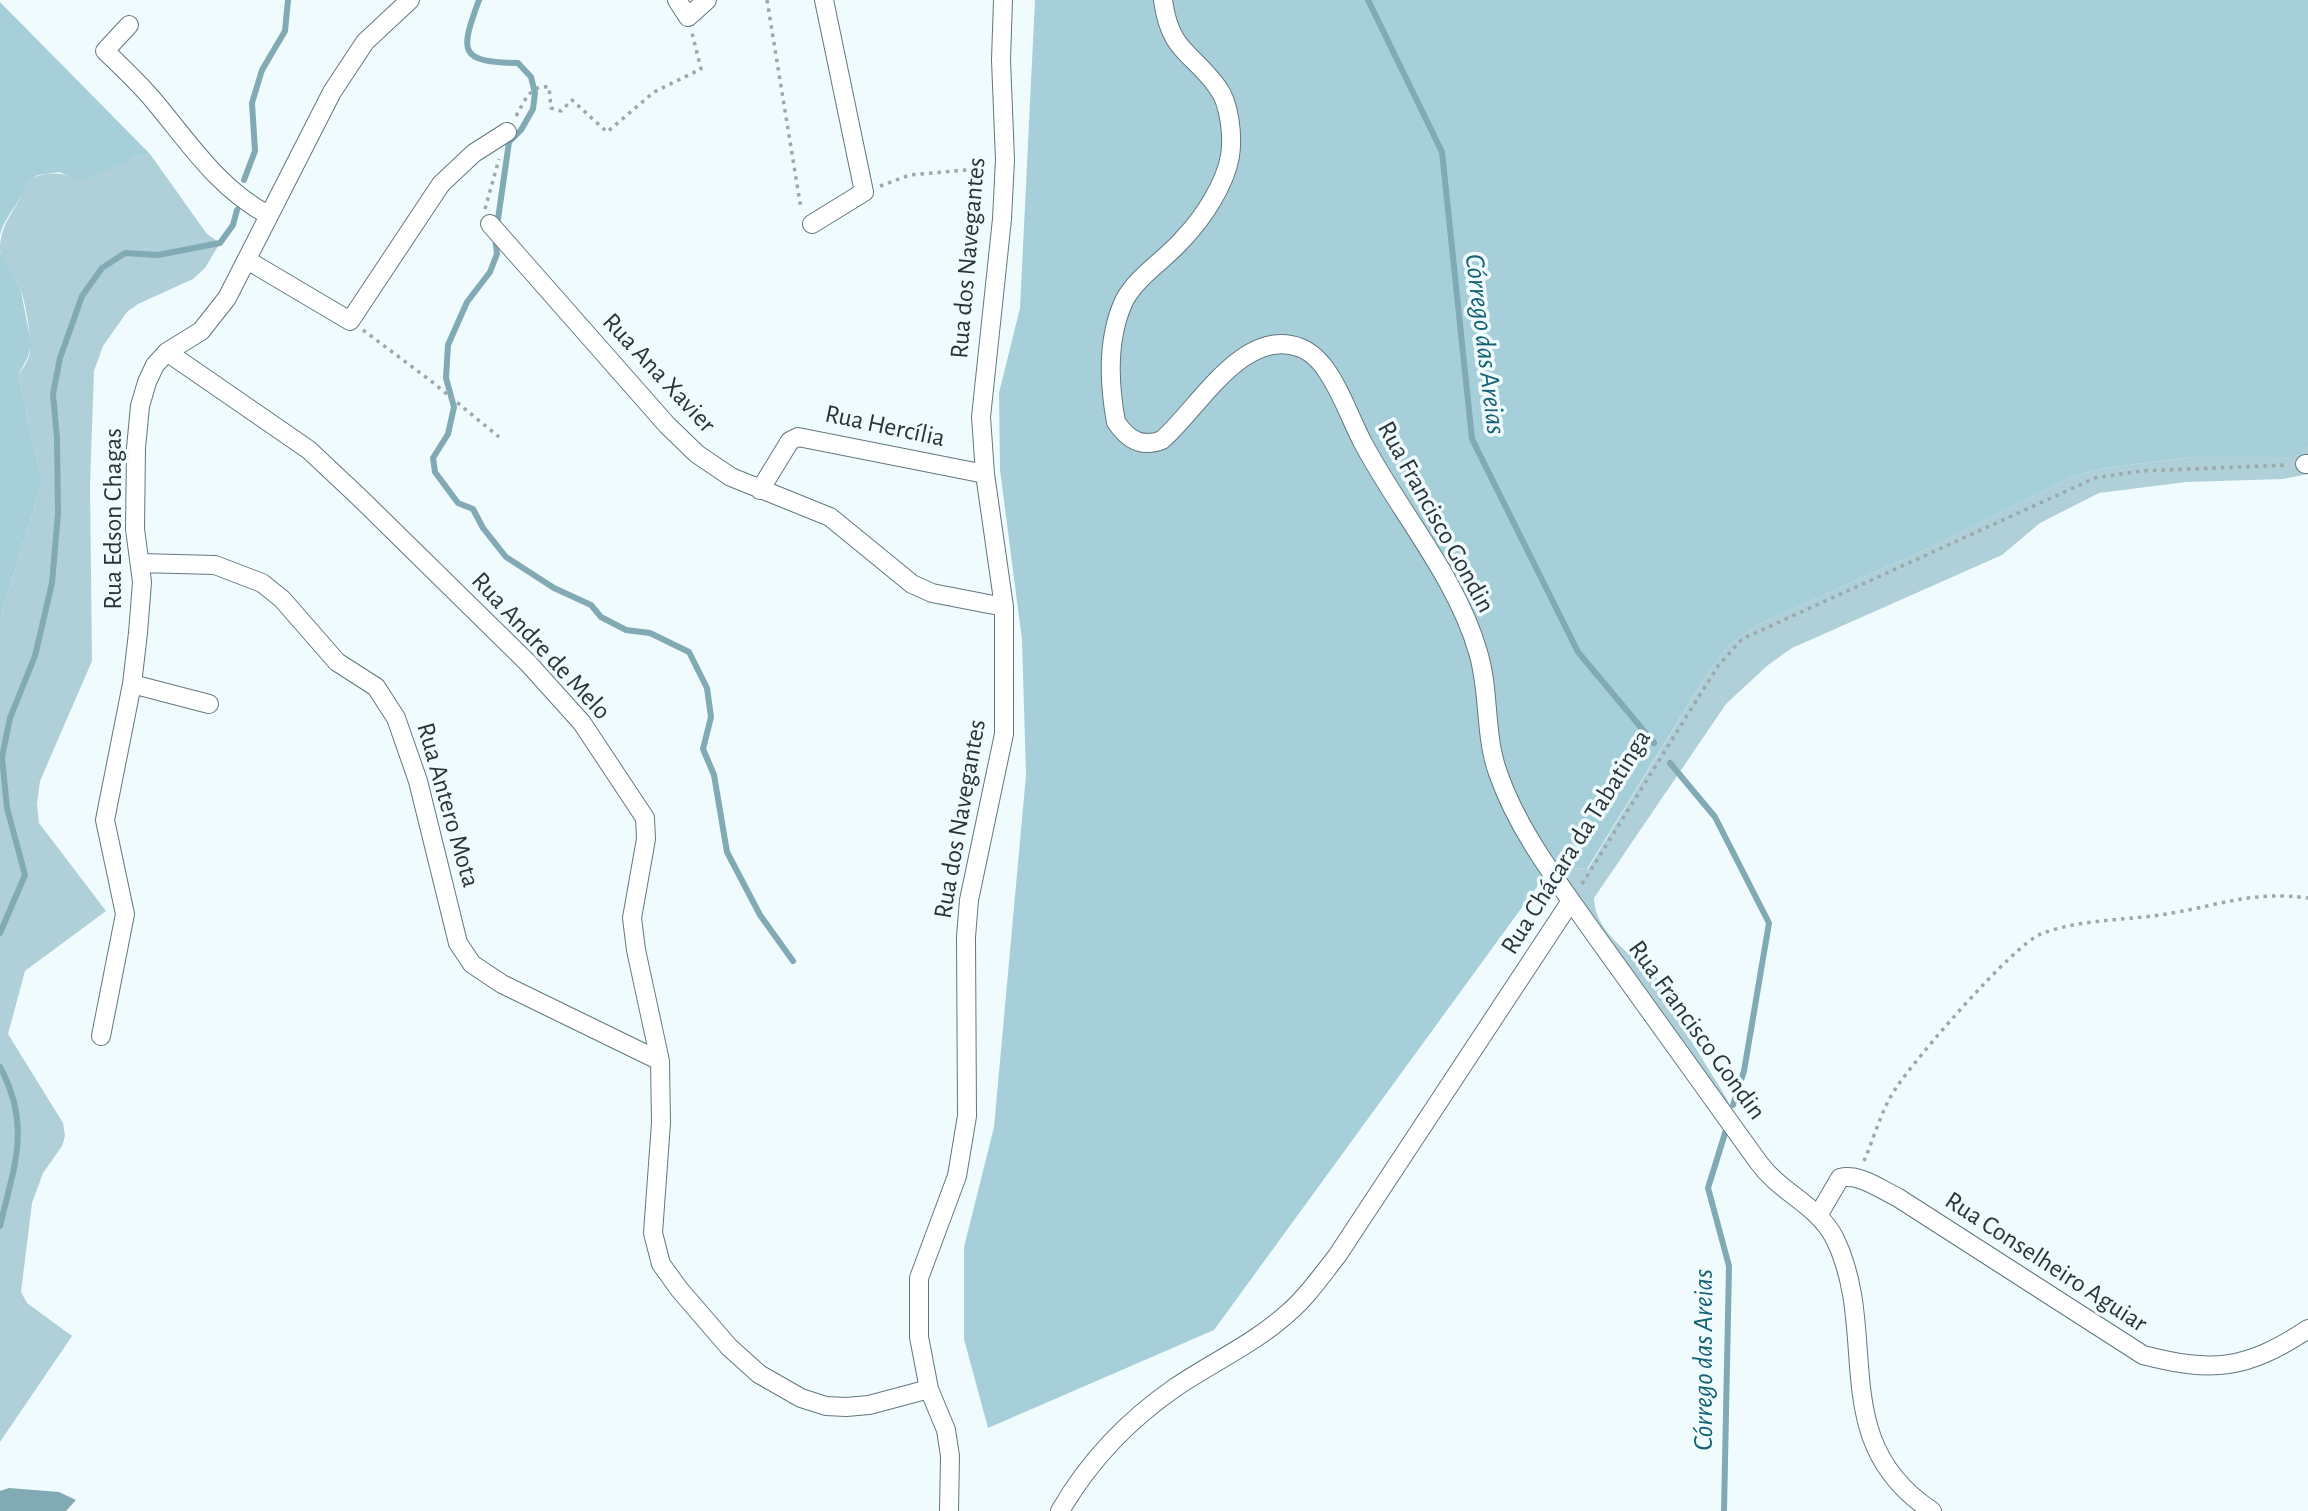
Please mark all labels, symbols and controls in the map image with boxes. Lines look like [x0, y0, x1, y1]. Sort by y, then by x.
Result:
street label: Rua dos Navegantes [944, 156, 992, 360]
water label: Córrego das Areias [1457, 252, 1513, 436]
street label: Rua Ana Xavier [596, 307, 722, 439]
street label: Rua Hercília [822, 398, 948, 454]
street label: Rua Francisco Gondin [1370, 416, 1502, 618]
street label: Rua Edson Chagas [97, 428, 129, 610]
street label: Rua Andre de Melo [465, 566, 617, 726]
street label: Rua dos Navegantes [927, 717, 993, 921]
street label: Rua Antero Mota [410, 719, 486, 891]
street label: Rua Chácara da Tabatinga [1494, 724, 1658, 960]
street label: Rua Francisco Gondin [1621, 934, 1773, 1126]
street label: Rua Conselheiro Aguiar [1939, 1185, 2153, 1339]
water label: Córrego das Areias [1687, 1269, 1721, 1451]

